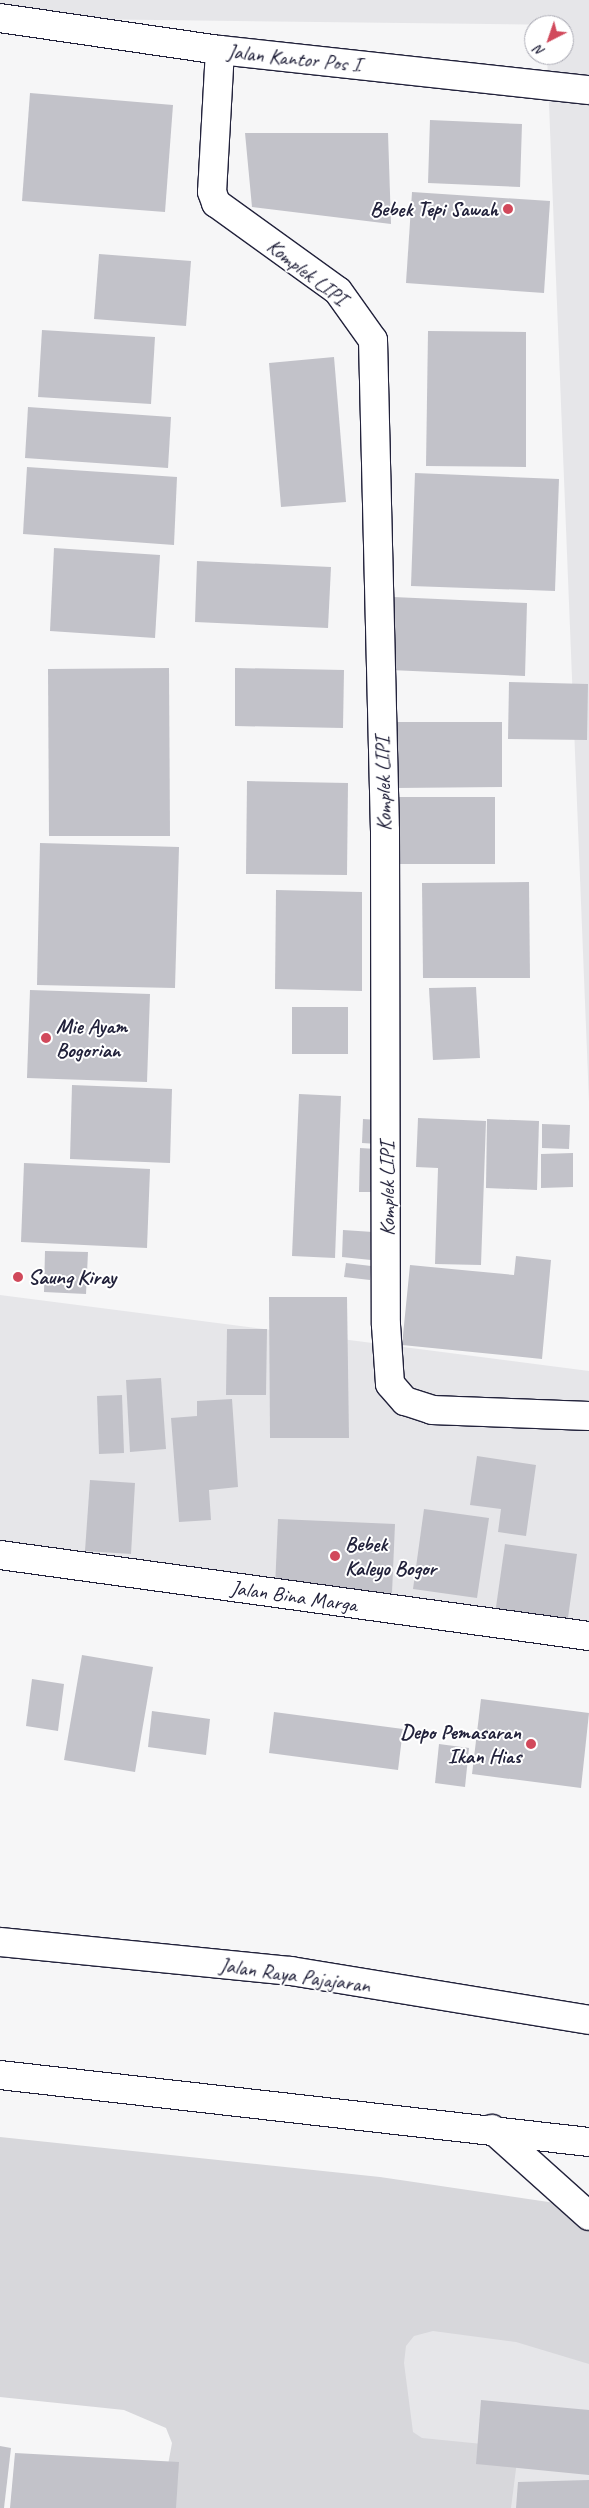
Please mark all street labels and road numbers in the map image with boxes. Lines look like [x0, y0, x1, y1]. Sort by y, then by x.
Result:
street label: Jalan Kantor Pos I [226, 38, 362, 78]
street label: Komplek LIPI [262, 233, 352, 311]
street label: Komplek LIPI [370, 737, 396, 831]
street label: Komplek LIPI [374, 1142, 400, 1236]
street label: Jalan Bina Marga [229, 1575, 359, 1617]
street label: Jalan Raya Pajajaran [218, 1952, 372, 1998]

